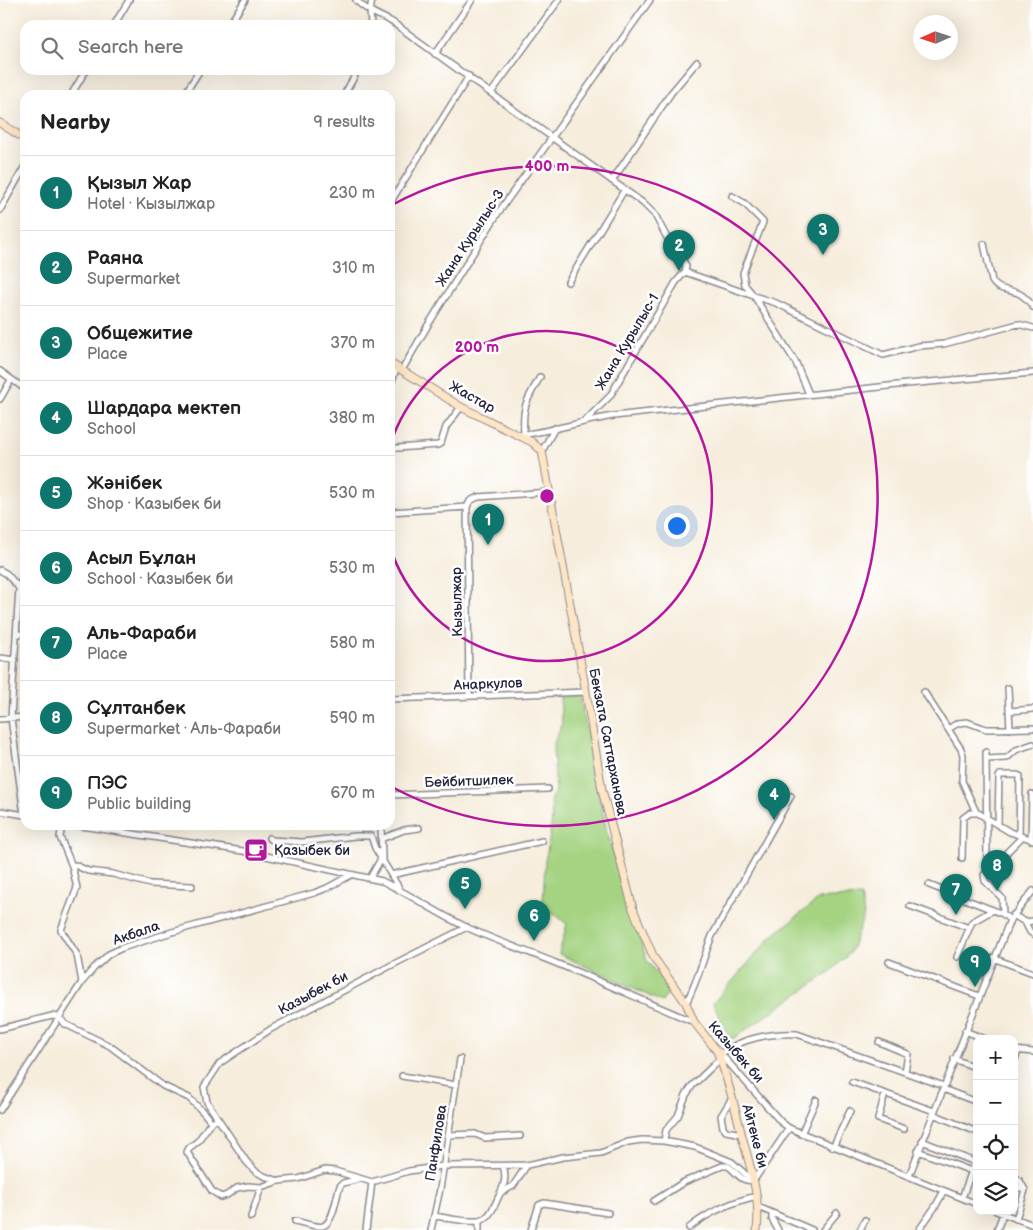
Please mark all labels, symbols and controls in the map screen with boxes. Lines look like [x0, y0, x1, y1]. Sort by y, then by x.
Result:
north arrow [913, 15, 958, 60]
search box [20, 20, 395, 75]
icon: search [38, 34, 66, 62]
text: Search here [78, 36, 183, 59]
text: Nearby [40, 110, 110, 135]
text: 9 results [313, 113, 375, 132]
text: 400 m [525, 157, 569, 176]
text: Қызыл Жар [87, 172, 192, 195]
text: 1 [53, 184, 59, 203]
text: 230 m [329, 184, 375, 203]
street label: Жана Курылыс-3 [432, 186, 508, 290]
text: Hotel · Кызылжар [87, 195, 215, 214]
pin: 3 [807, 214, 839, 255]
pin: 2 [663, 230, 695, 271]
text: Раяна [87, 247, 143, 270]
text: 2 [51, 259, 61, 278]
text: 310 m [332, 259, 375, 278]
text: Supermarket [87, 270, 180, 289]
street label: Жана Курылыс-1 [592, 291, 662, 393]
text: Общежитие [87, 322, 193, 345]
text: 3 [51, 334, 61, 353]
text: 370 m [330, 334, 375, 353]
text: 200 m [455, 338, 499, 357]
text: Place [87, 345, 128, 364]
street label: Жастар [446, 377, 498, 417]
text: Шардара мектеп [87, 397, 241, 420]
text: 4 [51, 409, 61, 428]
text: 380 m [329, 409, 375, 428]
text: School [87, 420, 136, 439]
text: Жәнібек [87, 472, 162, 495]
text: 5 [51, 484, 61, 503]
text: 530 m [329, 484, 375, 503]
centre of rings [538, 487, 556, 505]
text: Shop · Казыбек би [87, 495, 222, 514]
pin: 1 [472, 504, 504, 545]
your location [664, 513, 690, 539]
text: Асыл Бұлан [87, 547, 196, 570]
text: 6 [51, 559, 61, 578]
text: 530 m [329, 559, 375, 578]
street label: Кызылжар [448, 567, 466, 637]
text: School · Казыбек би [87, 570, 233, 589]
text: Аль-Фараби [87, 622, 197, 645]
text: 7 [52, 634, 60, 653]
text: 580 m [330, 634, 375, 653]
text: Place [87, 645, 128, 664]
street label: Бекзата Саттарханова [585, 667, 631, 818]
street label: Анаркулов [452, 674, 523, 694]
text: Сұлтанбек [87, 697, 185, 720]
text: 8 [51, 709, 61, 728]
text: 590 m [330, 709, 375, 728]
text: Supermarket · Аль-Фараби [87, 720, 281, 739]
street label: Бейбитшилек [424, 771, 514, 791]
text: ПЭС [87, 772, 127, 795]
pin: 4 [758, 779, 790, 820]
text: 9 [51, 784, 61, 803]
text: 670 m [330, 784, 375, 803]
text: Public building [87, 795, 191, 814]
cafe icon: Қазыбек би [243, 837, 269, 863]
place label: Қазыбек би [274, 842, 350, 859]
pin: 8 [981, 850, 1013, 891]
pin: 5 [449, 868, 481, 909]
pin: 7 [940, 874, 972, 915]
pin: 6 [518, 900, 550, 941]
street label: Акбала [110, 917, 162, 949]
pin: 9 [959, 946, 991, 987]
street label: Казыбек би [275, 968, 351, 1018]
street label: Казыбек би [705, 1018, 767, 1086]
map controls [973, 1035, 1018, 1215]
button: + [973, 1035, 1018, 1080]
button: − [973, 1080, 1018, 1125]
street label: Айтеке би [738, 1101, 772, 1170]
street label: Панфилова [422, 1103, 451, 1182]
button: locate [973, 1125, 1018, 1170]
button: layers [973, 1170, 1018, 1215]

